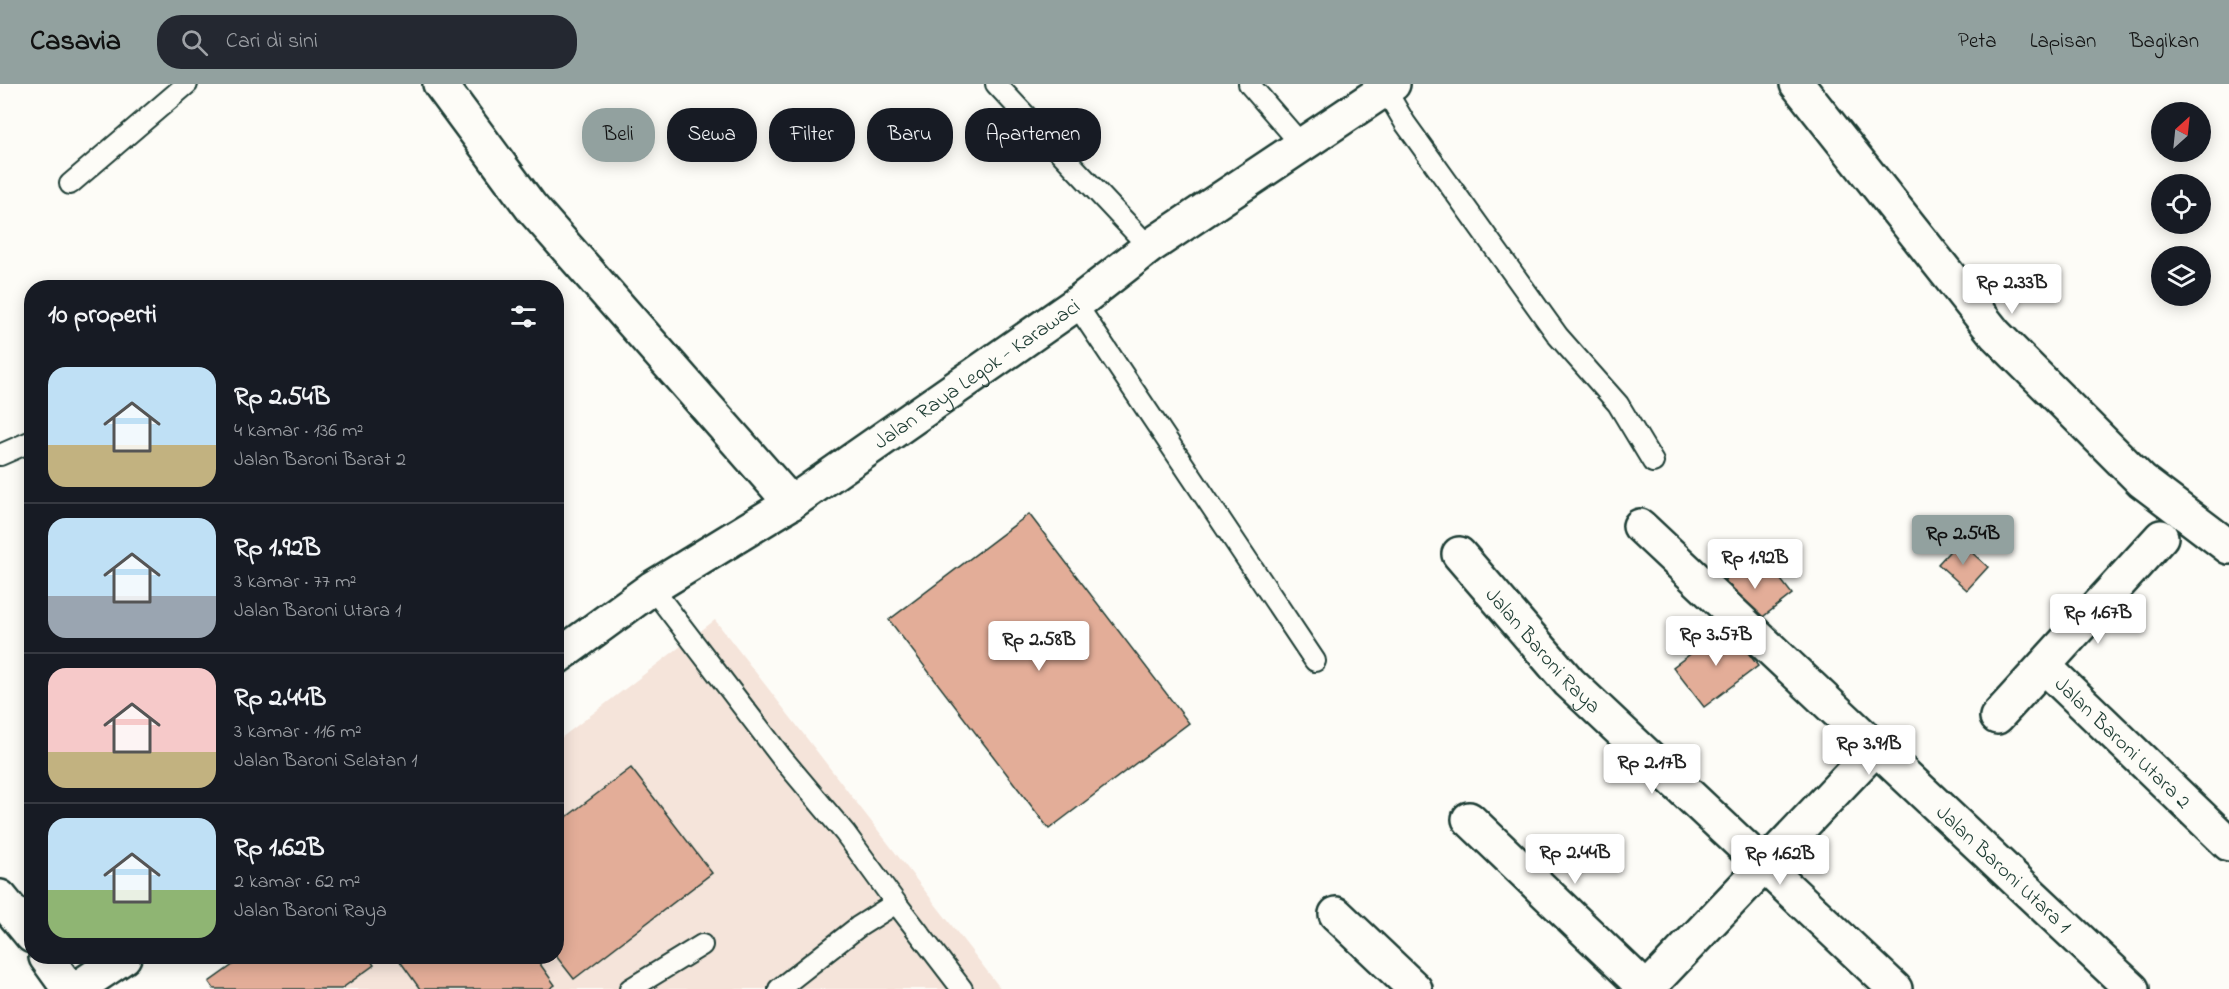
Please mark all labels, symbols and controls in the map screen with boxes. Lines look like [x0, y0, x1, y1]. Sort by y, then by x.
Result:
search box [157, 15, 577, 69]
text: Casavia [30, 22, 121, 63]
icon: search [178, 26, 211, 59]
text: Cari di sini [226, 26, 318, 58]
text: Peta [1958, 27, 1997, 57]
text: Lapisan [2030, 27, 2096, 57]
text: Bagikan [2129, 27, 2199, 57]
north arrow [2151, 102, 2211, 162]
map controls [2151, 102, 2211, 306]
chip: Beli [582, 108, 655, 162]
chip: Sewa [667, 108, 757, 162]
chip: Filter [769, 108, 855, 162]
chip: Baru [867, 108, 953, 162]
chip: Apartemen [965, 108, 1101, 162]
button: locate [2151, 174, 2211, 234]
button: layers [2151, 246, 2211, 306]
pin: Rp 2.33B [1950, 264, 2074, 315]
text: Rp 2.33B [1977, 269, 2047, 298]
street label: Jalan Raya Legok - Karawaci [868, 293, 1087, 458]
text: 10 properti [48, 297, 157, 335]
icon: filters [507, 300, 540, 333]
text: Rp 2.54B [234, 379, 330, 417]
icon: home [96, 391, 168, 463]
text: 4 kamar · 136 m² [234, 417, 363, 446]
text: Jalan Baroni Barat 2 [234, 446, 406, 475]
pin: Rp 2.54B [1901, 515, 2025, 566]
text: Rp 2.54B [1926, 520, 2000, 549]
text: Rp 1.92B [234, 530, 321, 568]
pin: Rp 1.92B [1693, 539, 1817, 590]
icon: home [96, 542, 168, 614]
text: Rp 1.92B [1722, 544, 1788, 573]
text: 3 kamar · 77 m² [234, 568, 357, 597]
street label: Jalan Baroni Raya [1477, 582, 1607, 721]
pin: Rp 1.67B [2036, 594, 2160, 645]
text: Jalan Baroni Utara 1 [234, 597, 401, 626]
text: Rp 1.67B [2064, 599, 2132, 628]
pin: Rp 3.57B [1654, 616, 1778, 667]
pin: Rp 2.58B [977, 621, 1101, 672]
text: Rp 3.57B [1680, 621, 1752, 650]
text: Rp 2.58B [1002, 626, 1076, 655]
street label: Jalan Baroni Utara 2 [2047, 671, 2197, 817]
text: Rp 2.44B [234, 680, 326, 718]
icon: home [96, 692, 168, 764]
text: 3 kamar · 116 m² [234, 718, 362, 747]
pin: Rp 3.91B [1807, 725, 1931, 776]
text: Rp 3.91B [1836, 730, 1902, 759]
pin: Rp 2.17B [1590, 744, 1714, 795]
text: Jalan Baroni Selatan 1 [234, 747, 418, 776]
text: Rp 2.17B [1617, 749, 1687, 778]
street label: Jalan Baroni Utara 1 [1928, 799, 2077, 942]
text: Rp 1.62B [234, 830, 324, 868]
pin: Rp 2.44B [1513, 834, 1637, 885]
pin: Rp 1.62B [1718, 835, 1842, 886]
text: Rp 2.44B [1540, 839, 1610, 868]
text: Rp 1.62B [1745, 840, 1815, 869]
icon: home [96, 842, 168, 914]
text: 2 kamar · 62 m² [234, 868, 360, 897]
text: Jalan Baroni Raya [234, 897, 387, 926]

